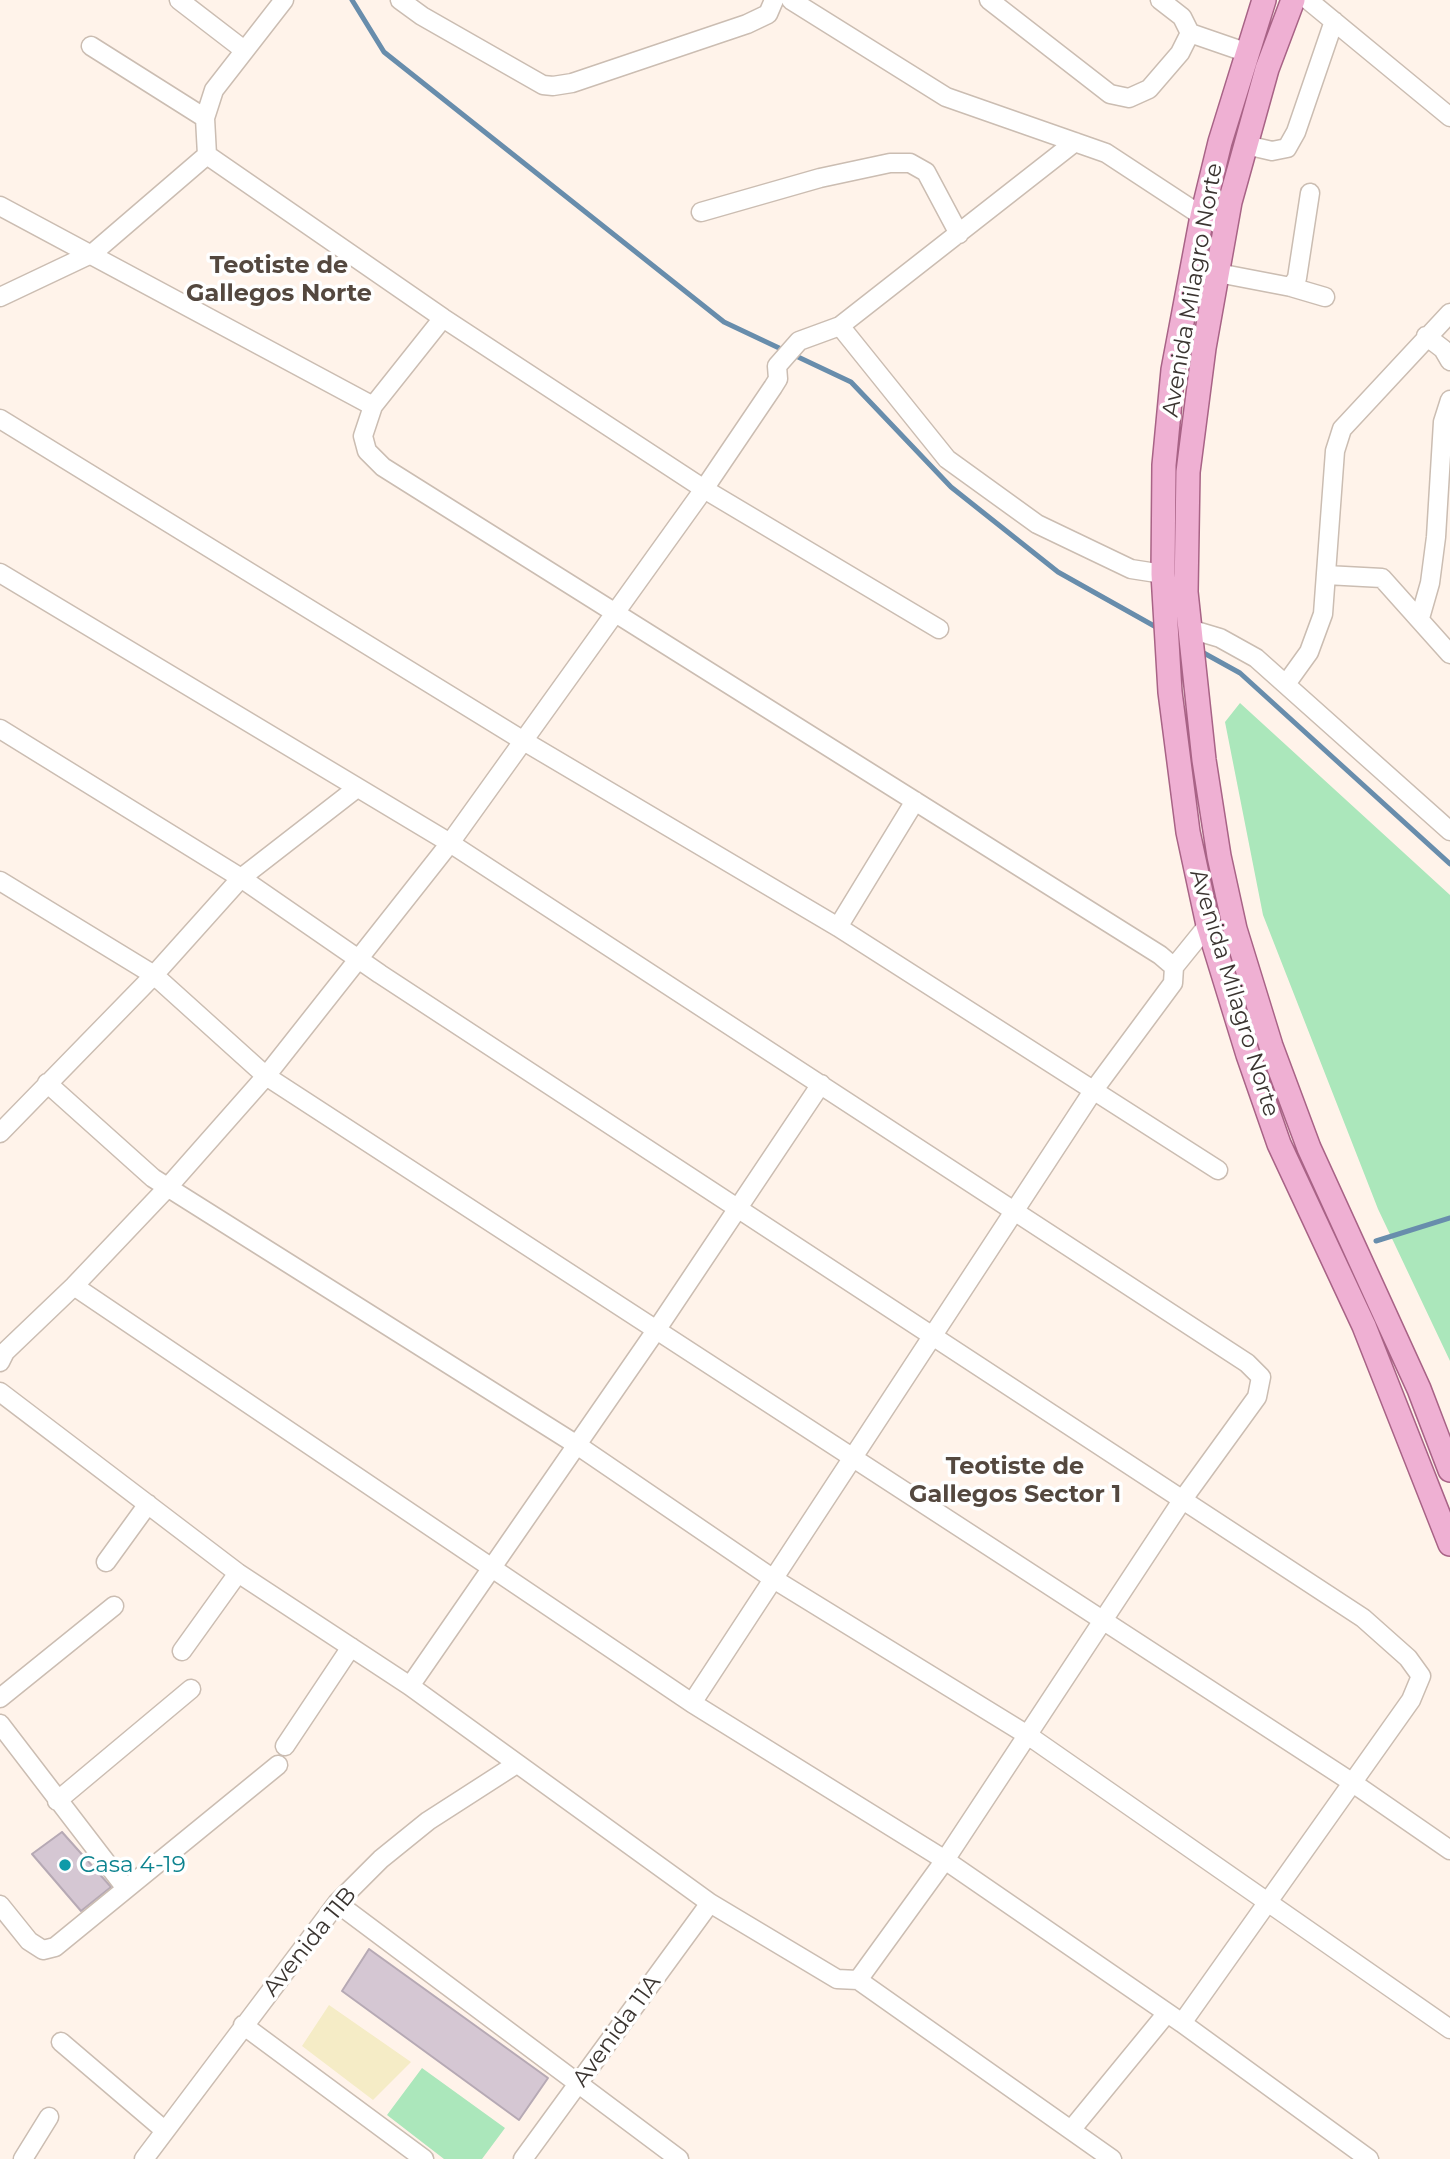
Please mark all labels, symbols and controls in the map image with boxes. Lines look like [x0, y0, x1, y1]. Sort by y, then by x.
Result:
street label: Avenida Milagro Norte [1157, 161, 1229, 419]
district label: Teotiste de Gallegos Norte [186, 252, 372, 308]
street label: Avenida Milagro Norte [1183, 866, 1285, 1120]
district label: Teotiste de Gallegos Sector 1 [909, 1453, 1121, 1509]
place label: Casa 4-19 [79, 1851, 186, 1879]
marker: Casa 4-19 [57, 1857, 73, 1873]
street label: Avenida 11B [257, 1882, 363, 2002]
street label: Avenida 11A [567, 1970, 667, 2092]

